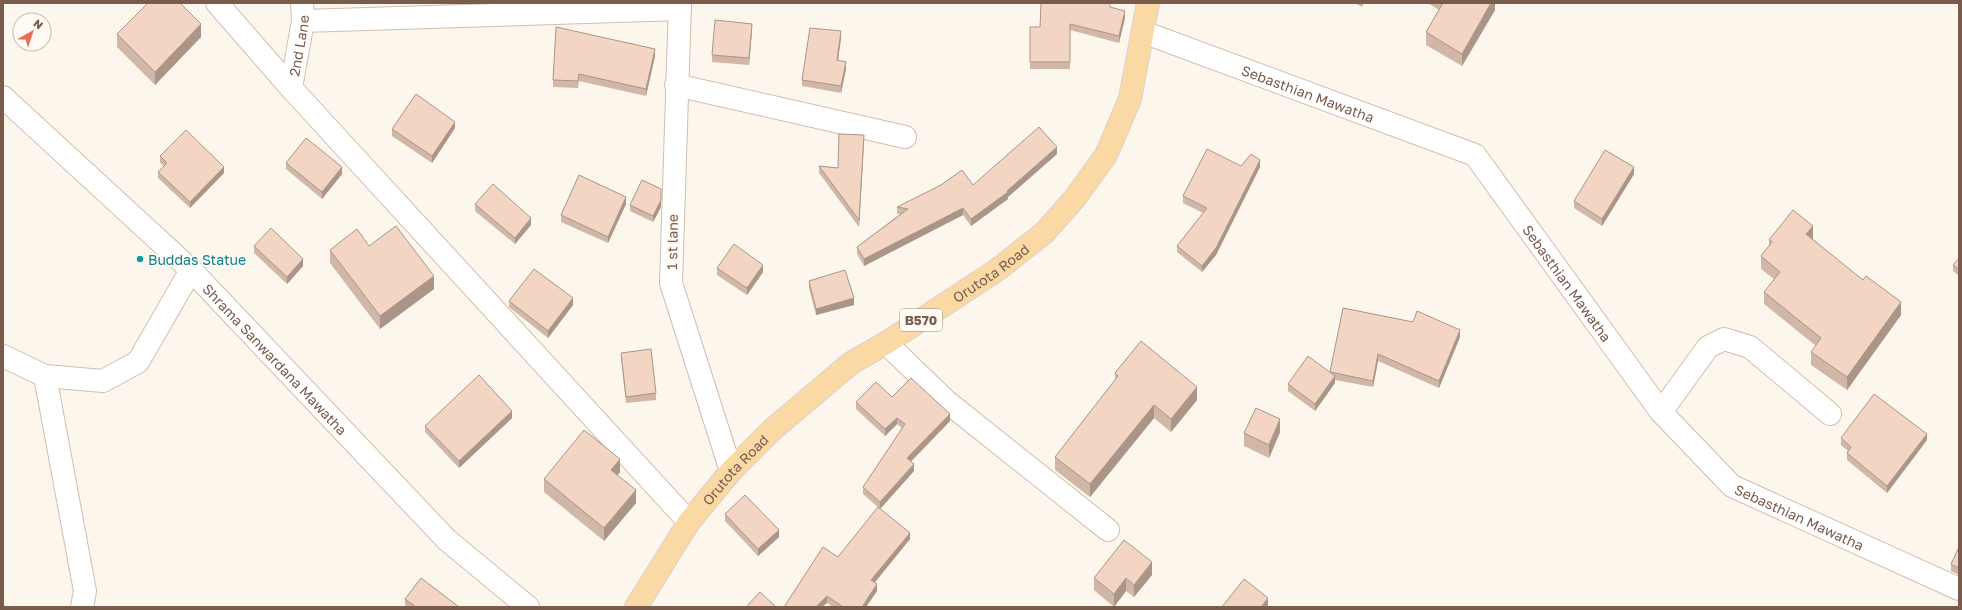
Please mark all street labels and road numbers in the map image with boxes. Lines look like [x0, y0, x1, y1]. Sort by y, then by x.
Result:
street label: 2nd Lane [285, 15, 312, 78]
street label: Sebasthian Mawatha [1239, 61, 1377, 125]
street label: 1 st lane [663, 214, 681, 270]
street label: Sebasthian Mawatha [1520, 221, 1616, 345]
street label: Orutota Road [949, 240, 1032, 306]
street label: Shrama Sanwardana Mawatha [200, 280, 351, 438]
road number: B570 [900, 309, 942, 331]
street label: Orutota Road [698, 431, 771, 508]
street label: Sebasthian Mawatha [1732, 480, 1867, 553]

